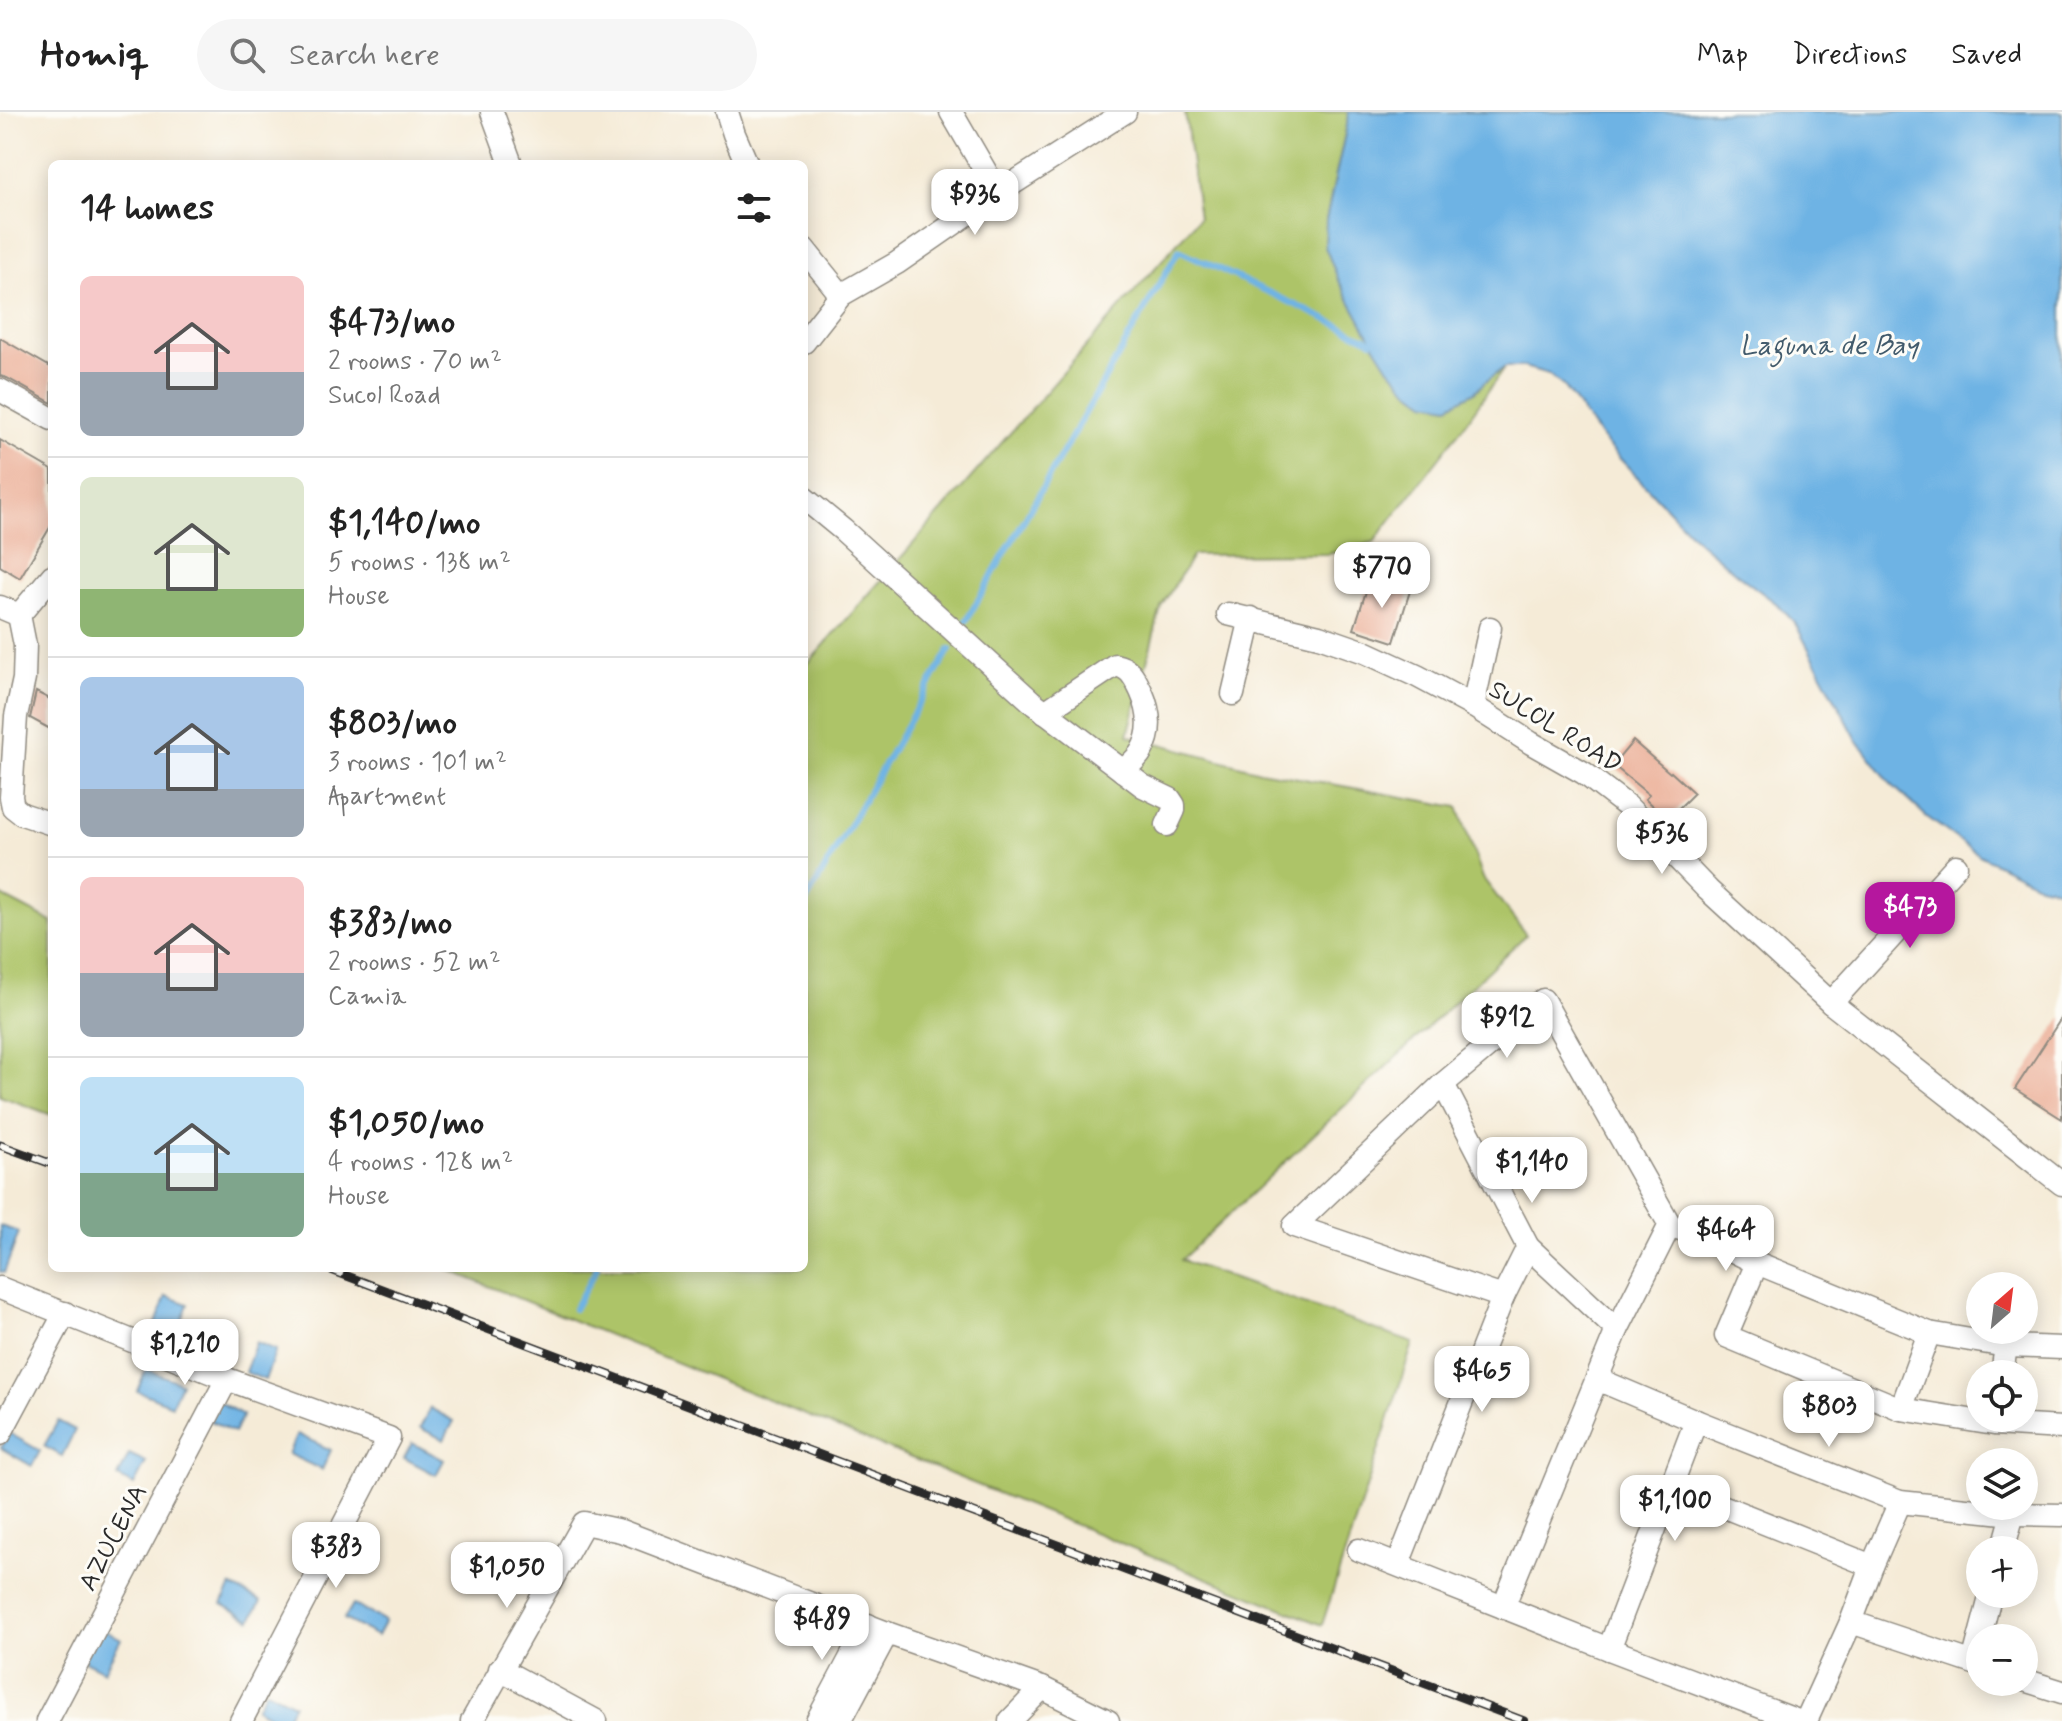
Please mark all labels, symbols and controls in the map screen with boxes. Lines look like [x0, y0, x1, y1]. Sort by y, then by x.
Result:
search box [197, 19, 757, 91]
text: Homiq [40, 31, 149, 80]
icon: search [225, 33, 269, 77]
text: Search here [289, 36, 440, 75]
text: Map [1697, 37, 1748, 74]
text: Directions [1792, 37, 1907, 74]
text: Saved [1951, 37, 2022, 74]
pin: $936 [928, 169, 1022, 237]
text: $936 [949, 178, 1001, 212]
text: 14 homes [80, 186, 214, 231]
icon: filters [732, 186, 776, 230]
text: $473/mo [328, 300, 455, 345]
icon: home [144, 308, 240, 404]
water label: Laguna de Bay [1740, 328, 1920, 368]
text: 2 rooms · 70 m² [328, 345, 502, 379]
text: Sucol Road [328, 379, 441, 413]
text: $1,140/mo [328, 501, 481, 546]
icon: home [144, 509, 240, 605]
pin: $770 [1335, 542, 1429, 610]
text: 5 rooms · 138 m² [328, 546, 511, 580]
text: $770 [1352, 551, 1412, 585]
text: House [328, 580, 389, 614]
street label: SUCOL ROAD [1482, 673, 1628, 782]
text: $803/mo [328, 701, 457, 746]
icon: home [144, 709, 240, 805]
text: 3 rooms · 101 m² [328, 746, 507, 780]
text: Apartment [328, 780, 446, 814]
pin: $536 [1615, 808, 1709, 876]
text: $536 [1635, 817, 1689, 851]
pin: $473 [1863, 882, 1957, 950]
text: $473 [1883, 891, 1937, 925]
text: $383/mo [328, 901, 452, 946]
icon: home [144, 909, 240, 1005]
text: 2 rooms · 52 m² [328, 946, 500, 980]
text: Camia [328, 980, 406, 1014]
pin: $912 [1460, 992, 1554, 1060]
text: $912 [1480, 1001, 1534, 1035]
text: $1,050/mo [328, 1101, 484, 1146]
icon: home [144, 1109, 240, 1205]
pin: $1,140 [1467, 1137, 1597, 1205]
text: 4 rooms · 128 m² [328, 1146, 513, 1180]
text: $1,140 [1495, 1146, 1569, 1180]
text: House [328, 1180, 389, 1214]
pin: $464 [1679, 1205, 1773, 1273]
text: $464 [1696, 1214, 1756, 1248]
north arrow [1966, 1272, 2038, 1344]
map controls [1966, 1272, 2038, 1696]
pin: $1,210 [120, 1319, 250, 1387]
text: $1,210 [150, 1328, 220, 1362]
pin: $465 [1435, 1346, 1529, 1414]
text: $465 [1452, 1355, 1512, 1389]
button: locate [1966, 1360, 2038, 1432]
pin: $803 [1782, 1381, 1876, 1449]
text: $803 [1801, 1390, 1857, 1424]
button: layers [1966, 1448, 2038, 1520]
pin: $1,100 [1610, 1475, 1740, 1543]
street label: AZUCENA [71, 1479, 156, 1597]
text: $1,100 [1638, 1484, 1712, 1518]
pin: $383 [289, 1522, 383, 1590]
text: $383 [310, 1531, 362, 1565]
button: + [1966, 1536, 2038, 1608]
pin: $1,050 [442, 1542, 572, 1610]
text: $1,050 [469, 1551, 545, 1585]
pin: $489 [775, 1594, 869, 1662]
text: $489 [793, 1603, 851, 1637]
button: − [1966, 1624, 2038, 1696]

